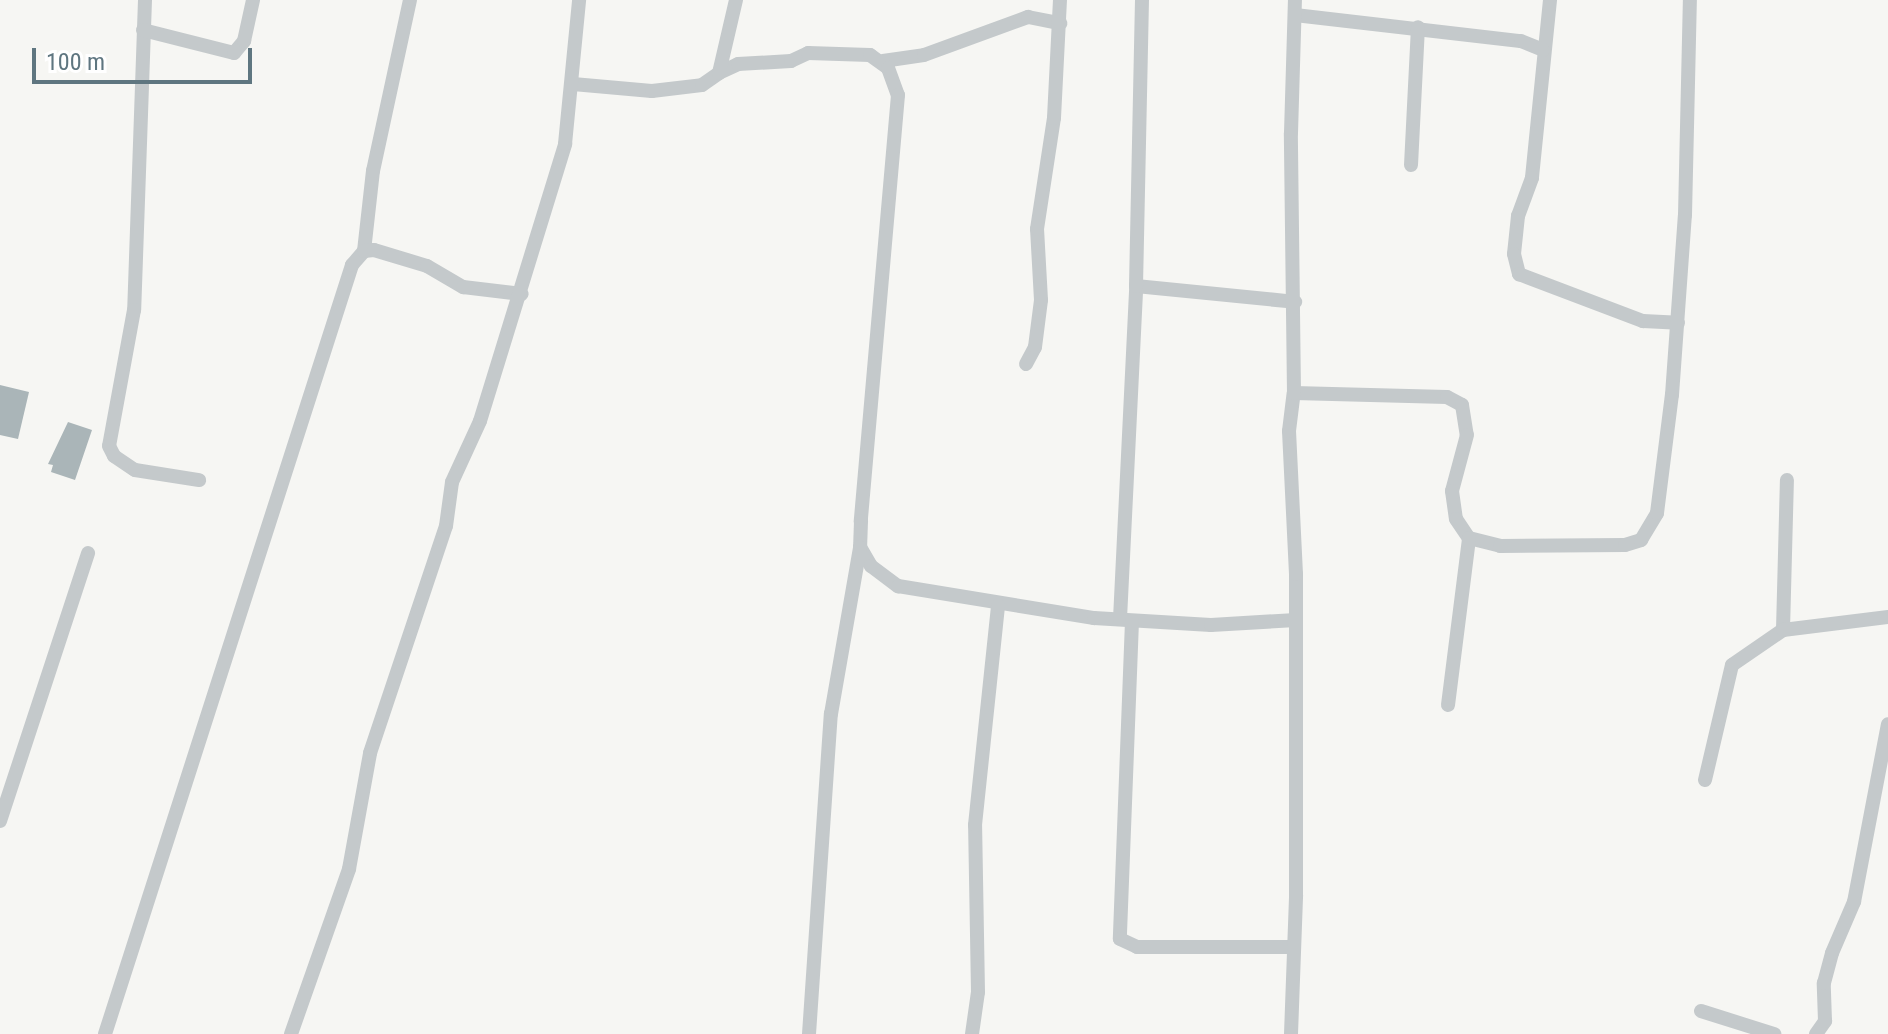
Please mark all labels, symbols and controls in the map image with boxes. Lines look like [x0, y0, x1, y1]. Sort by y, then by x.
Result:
scale bar [36, 32, 256, 82]
text: 100 m [46, 48, 105, 76]

